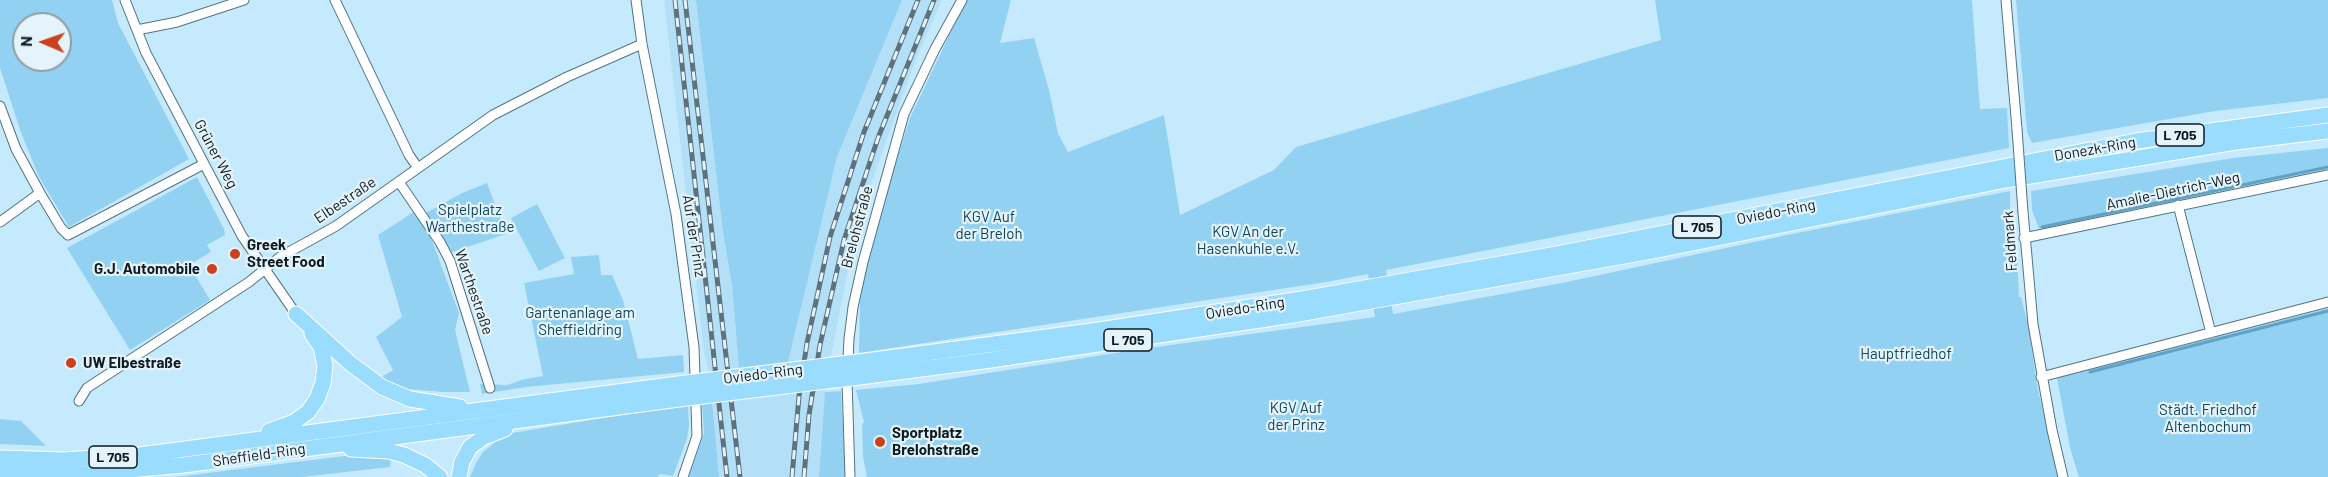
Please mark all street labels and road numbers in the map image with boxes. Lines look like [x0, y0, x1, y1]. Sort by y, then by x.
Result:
street label: Grüner Weg [190, 116, 242, 192]
road number: L 705 [2156, 124, 2204, 146]
street label: Donezk-Ring [2053, 133, 2137, 165]
street label: Amalie-Dietrich-Weg [2105, 168, 2241, 214]
street label: Elbestraße [311, 173, 379, 227]
street label: Brelohstraße [837, 184, 877, 270]
street label: Auf der Prinz [679, 194, 709, 278]
street label: Oviedo-Ring [1735, 196, 1817, 228]
street label: Feldmark [1999, 210, 2021, 272]
road number: L 705 [1673, 216, 1721, 238]
street label: Warthestraße [451, 247, 497, 337]
street label: Oviedo-Ring [1204, 293, 1286, 323]
road number: L 705 [1104, 329, 1152, 351]
street label: Oviedo-Ring [722, 360, 804, 388]
street label: Sheffield-Ring [212, 440, 306, 470]
road number: L 705 [89, 446, 137, 468]

